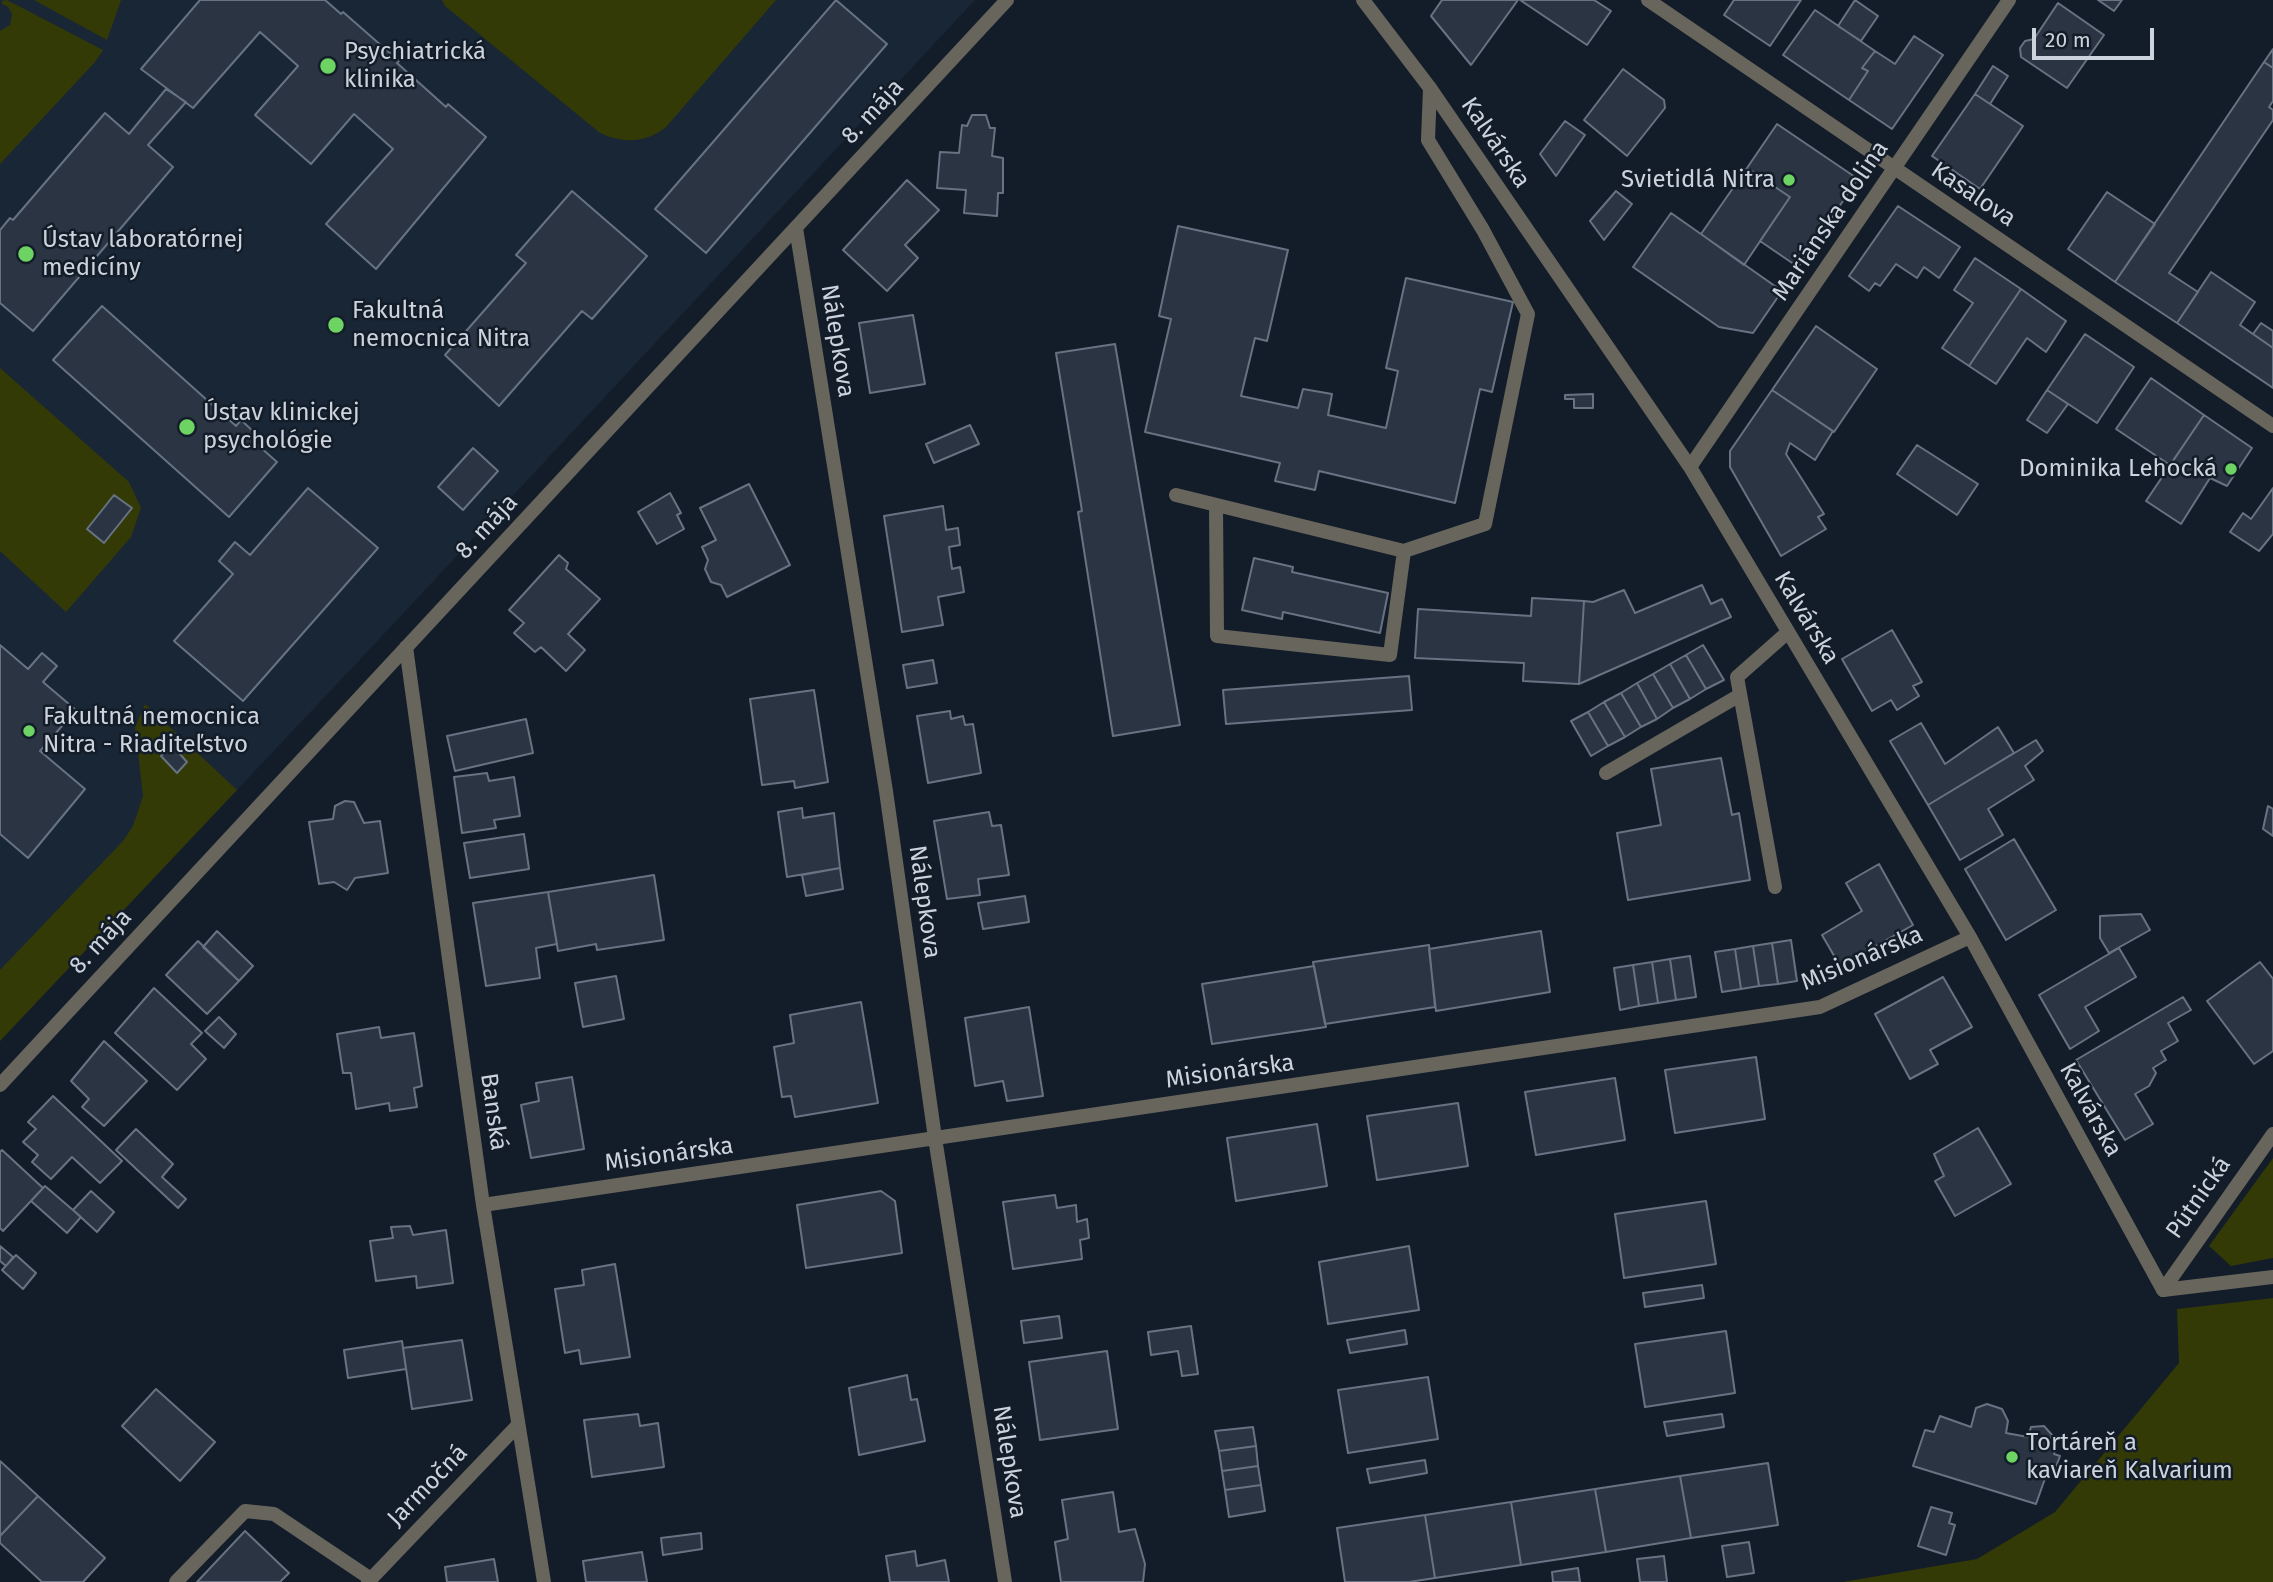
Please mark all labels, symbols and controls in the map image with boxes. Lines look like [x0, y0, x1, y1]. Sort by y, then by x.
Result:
scale bar [2035, 14, 2158, 58]
text: 20 m [2045, 27, 2091, 53]
place label: Psychiatrická klinika [344, 38, 486, 94]
marker: Psychiatrická klinika [318, 56, 338, 76]
street label: 8. mája [836, 73, 910, 151]
street label: Kalvárska [1454, 92, 1536, 194]
street label: Mariánska dolina [1767, 136, 1895, 306]
street label: Kasalova [1925, 156, 2021, 234]
place label: Svietidlá Nitra [1621, 166, 1775, 194]
marker: Svietidlá Nitra [1781, 172, 1797, 188]
place label: Ústav laboratórnej medicíny [42, 226, 244, 282]
marker: Ústav laboratórnej medicíny [16, 244, 36, 264]
street label: Nálepkova [814, 282, 860, 400]
place label: Fakultná nemocnica Nitra [352, 297, 530, 353]
marker: Fakultná nemocnica Nitra [326, 315, 346, 335]
place label: Ústav klinickej psychológie [203, 399, 360, 455]
marker: Ústav klinickej psychológie [177, 417, 197, 437]
place label: Dominika Lehocká [2019, 455, 2217, 483]
marker: Dominika Lehocká [2223, 461, 2239, 477]
street label: 8. mája [450, 488, 524, 566]
street label: Kalvárska [1767, 566, 1845, 670]
place label: Fakultná nemocnica Nitra - Riaditeľstvo [43, 703, 260, 759]
marker: Fakultná nemocnica Nitra - Riaditeľstvo [21, 723, 37, 739]
street label: Nálepkova [902, 844, 946, 960]
street label: 8. mája [64, 903, 138, 981]
street label: Misionárska [1797, 920, 1927, 998]
street label: Misionárska [1164, 1049, 1296, 1095]
street label: Kalvárska [2052, 1058, 2128, 1162]
street label: Banská [473, 1071, 513, 1153]
street label: Misionárska [603, 1132, 735, 1178]
street label: Pútnická [2160, 1152, 2238, 1244]
street label: Nálepkova [986, 1403, 1032, 1521]
place label: Tortáreň a kaviareň Kalvarium [2026, 1429, 2233, 1485]
street label: Jarmočná [382, 1439, 474, 1533]
marker: Tortáreň a kaviareň Kalvarium [2004, 1449, 2020, 1465]

